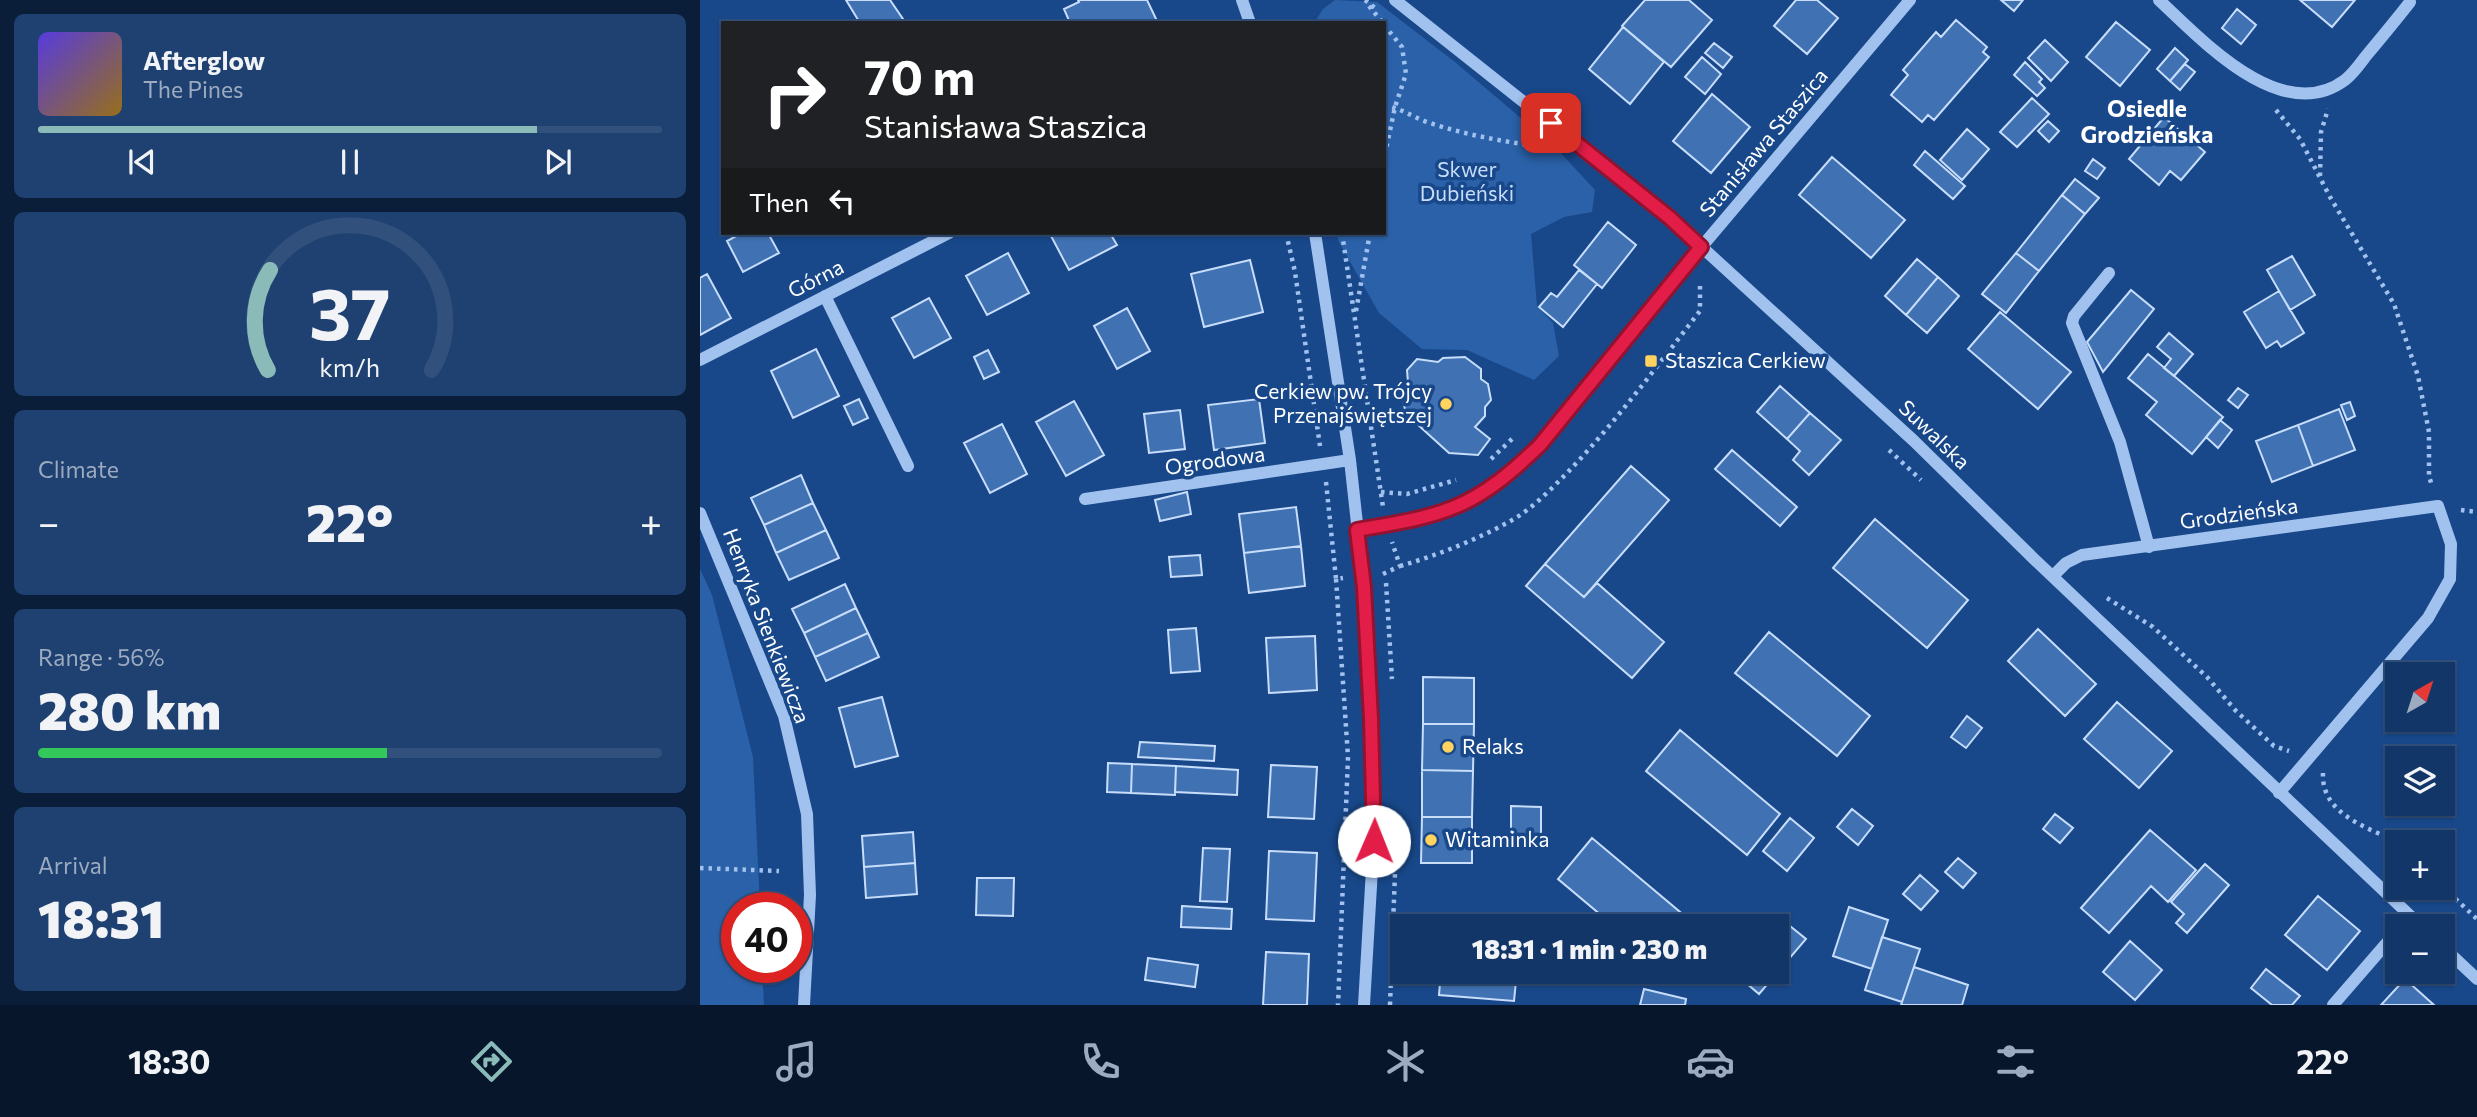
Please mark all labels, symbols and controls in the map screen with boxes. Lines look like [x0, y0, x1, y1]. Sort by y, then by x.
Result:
text: Afterglow [143, 44, 265, 75]
text: 70 m [864, 45, 975, 105]
icon: right [749, 49, 840, 140]
street label: Stanisława Staszica [1694, 63, 1832, 221]
text: The Pines [143, 75, 244, 103]
pin [1521, 93, 1581, 153]
district label: Osiedle Grodzieńska [2081, 94, 2213, 148]
icon: arrive [1532, 104, 1570, 142]
text: Stanisława Staszica [864, 105, 1147, 145]
icon: previous [123, 143, 161, 181]
icon: pause [331, 143, 369, 181]
icon: next [539, 143, 577, 181]
park label: Skwer Dubieński [1420, 156, 1514, 205]
icon: left [823, 182, 861, 220]
text: Then [749, 186, 809, 217]
street label: Górna [783, 253, 847, 302]
text: 37 [309, 267, 391, 356]
place label: Staszica Cerkiew [1665, 347, 1826, 372]
text: km/h [320, 352, 380, 382]
marker: Staszica Cerkiew [1643, 353, 1659, 369]
place label: Cerkiew pw. Trójcy Przenajświętszej [1254, 378, 1432, 427]
street label: Suwalska [1894, 394, 1976, 474]
marker: Cerkiew pw. Trójcy Przenajświętszej [1438, 396, 1454, 412]
street label: Ogrodowa [1163, 440, 1267, 479]
text: Climate [38, 455, 119, 483]
text: 22° [306, 489, 393, 553]
street label: Grodzieńska [2178, 492, 2299, 533]
text: − [38, 498, 60, 545]
text: + [640, 498, 662, 545]
street label: Henryka Sienkiewicza [719, 524, 816, 727]
text: Range · 56% [38, 643, 165, 671]
north arrow [2385, 662, 2455, 732]
map controls [2385, 662, 2455, 984]
text: 280 km [38, 677, 221, 741]
place label: Relaks [1462, 733, 1524, 758]
marker: Relaks [1440, 739, 1456, 755]
button: layers [2385, 746, 2455, 816]
position arrow [1337, 804, 1411, 878]
place label: Witaminka [1445, 826, 1550, 851]
button: + [2385, 830, 2455, 900]
marker: Witaminka [1423, 832, 1439, 848]
text: Arrival [38, 851, 108, 879]
text: 18:31 [38, 885, 164, 949]
speed limit sign: 40 [721, 892, 812, 983]
button: − [2385, 914, 2455, 984]
text: 18:31 · 1 min · 230 m [1472, 933, 1707, 964]
icon: directions [467, 1037, 516, 1086]
icon: music [772, 1037, 821, 1086]
icon: phone [1076, 1037, 1125, 1086]
icon: climate [1381, 1037, 1430, 1086]
icon: car [1686, 1037, 1735, 1086]
icon: filters [1991, 1037, 2040, 1086]
text: 18:30 [128, 1041, 211, 1081]
text: 22° [2296, 1041, 2349, 1081]

